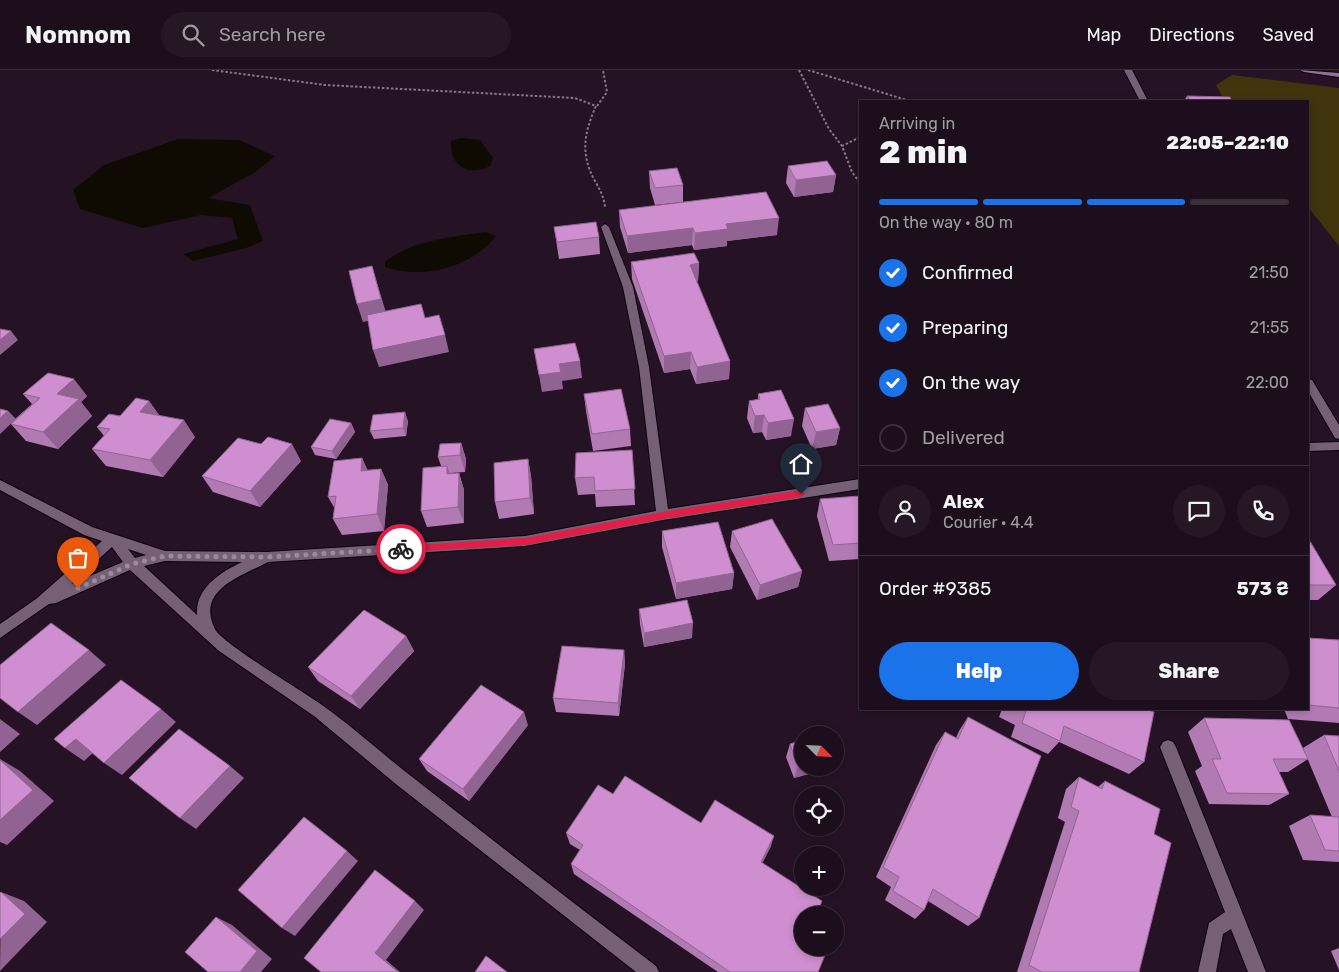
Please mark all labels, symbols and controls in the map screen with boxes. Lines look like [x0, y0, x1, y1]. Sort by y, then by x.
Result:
search box [161, 12, 511, 57]
text: Nomnom [25, 21, 131, 49]
icon: search [179, 21, 207, 49]
text: Search here [219, 23, 326, 46]
text: Map [1086, 24, 1121, 46]
text: Directions [1149, 24, 1235, 46]
text: Saved [1263, 24, 1314, 46]
text: Arriving in [879, 114, 955, 133]
text: 22:05–22:10 [1166, 131, 1289, 154]
text: 2 min [879, 133, 968, 171]
text: On the way · 80 m [879, 213, 1013, 232]
icon: check [879, 259, 907, 287]
text: Confirmed [922, 261, 1013, 284]
text: 21:50 [1249, 263, 1289, 282]
icon: check [879, 314, 907, 342]
text: Preparing [922, 316, 1008, 339]
text: 21:55 [1250, 318, 1289, 337]
icon: check [879, 369, 907, 397]
text: On the way [922, 371, 1020, 394]
text: 22:00 [1246, 373, 1289, 392]
text: Delivered [922, 426, 1005, 449]
pin [780, 443, 822, 494]
icon: home [787, 450, 815, 478]
button: person [879, 485, 931, 537]
button: chat [1173, 485, 1225, 537]
button: phone [1237, 485, 1289, 537]
text: Alex [943, 490, 984, 513]
text: Courier · 4.4 [943, 513, 1034, 532]
courier [376, 524, 426, 574]
icon: bike [387, 535, 415, 563]
pin [57, 537, 99, 588]
icon: bag [64, 544, 92, 572]
text: Order #9385 [879, 577, 991, 600]
text: 573 ₴ [1236, 577, 1289, 600]
button: Help [879, 642, 1079, 700]
button: Share [1089, 642, 1289, 700]
north arrow [794, 726, 844, 776]
map controls [794, 726, 844, 956]
button: locate [794, 786, 844, 836]
button: + [794, 846, 844, 896]
button: − [794, 906, 844, 956]

